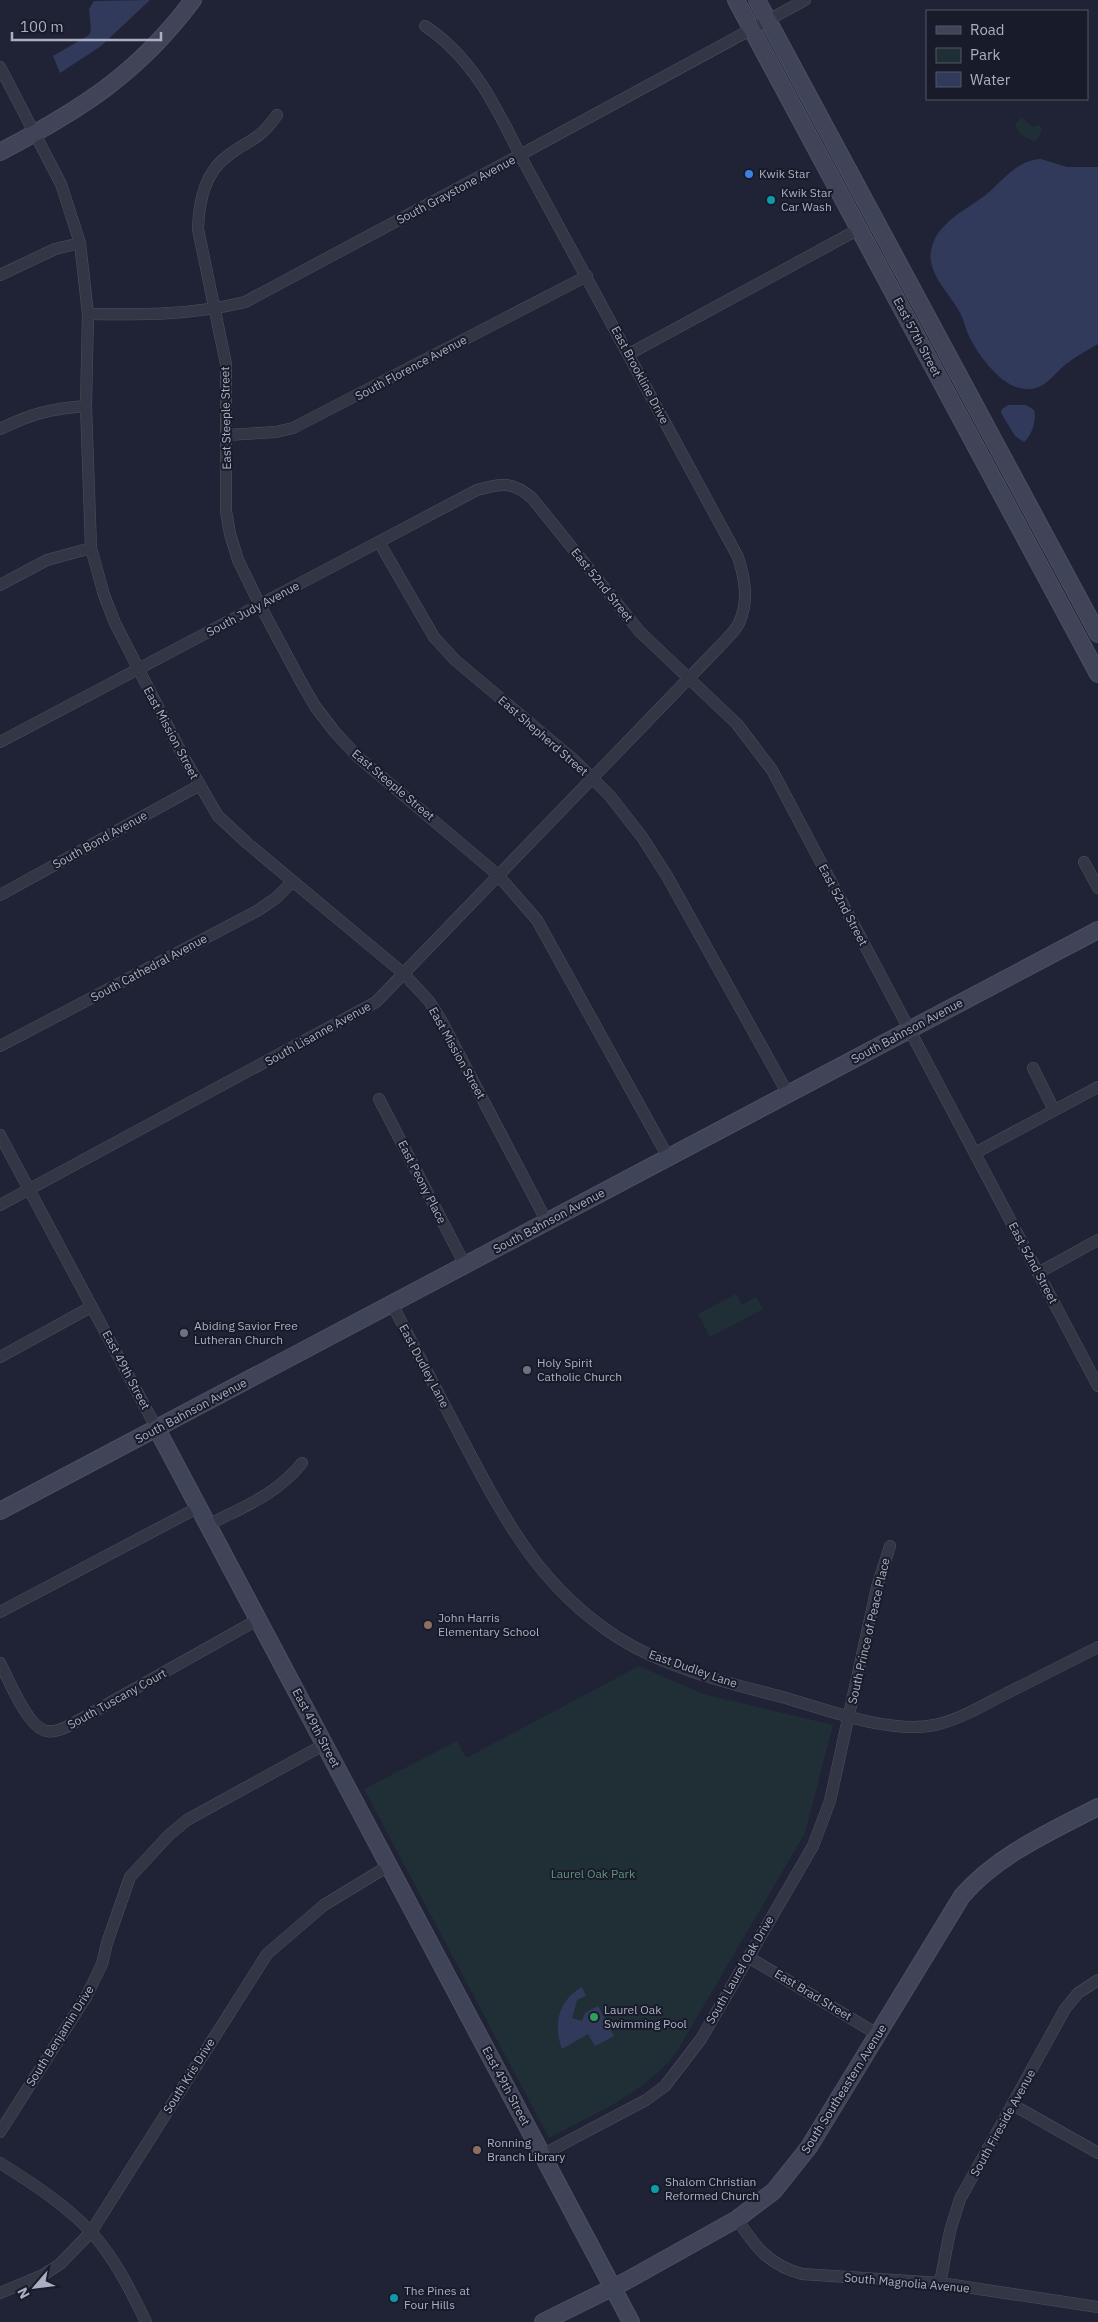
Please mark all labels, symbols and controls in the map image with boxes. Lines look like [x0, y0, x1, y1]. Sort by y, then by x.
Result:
scale bar [12, 10, 161, 42]
legend [926, 10, 1088, 100]
text: 100 m [20, 17, 64, 36]
text: Road [970, 20, 1005, 39]
text: Park [970, 45, 1000, 64]
text: Water [970, 70, 1011, 89]
street label: South Graystone Avenue [394, 152, 518, 227]
place label: Kwik Star [759, 166, 810, 181]
marker: Kwik Star [743, 168, 755, 180]
place label: Kwik Star Car Wash [781, 185, 832, 214]
marker: Kwik Star Car Wash [765, 194, 777, 206]
street label: East 57th Street [890, 295, 945, 379]
street label: East Brookline Drive [608, 323, 673, 427]
street label: South Florence Avenue [352, 332, 470, 403]
street label: East Steeple Street [217, 366, 234, 470]
street label: East 52nd Street [568, 545, 637, 624]
street label: South Judy Avenue [204, 578, 302, 639]
street label: East Mission Street [141, 684, 202, 782]
street label: East Shepherd Street [495, 693, 591, 779]
street label: East Steeple Street [349, 746, 438, 823]
street label: South Bond Avenue [50, 807, 150, 872]
street label: East 52nd Street [816, 861, 871, 948]
street label: South Cathedral Avenue [88, 930, 210, 1005]
street label: South Bahnson Avenue [848, 995, 966, 1066]
street label: South Lisanne Avenue [262, 998, 374, 1069]
street label: East Mission Street [426, 1004, 489, 1101]
street label: East Peony Place [395, 1138, 450, 1226]
street label: South Bahnson Avenue [490, 1185, 608, 1256]
street label: East 52nd Street [1006, 1219, 1061, 1306]
place label: Abiding Savior Free Lutheran Church [194, 1318, 298, 1347]
street label: East Dudley Lane [396, 1321, 453, 1410]
marker: Abiding Savior Free Lutheran Church [178, 1327, 190, 1339]
street label: East 49th Street [99, 1328, 154, 1412]
place label: Holy Spirit Catholic Church [537, 1355, 622, 1384]
marker: Holy Spirit Catholic Church [521, 1364, 533, 1376]
street label: South Bahnson Avenue [132, 1375, 250, 1446]
street label: South Prince of Peace Place [844, 1556, 893, 1705]
place label: John Harris Elementary School [438, 1610, 539, 1639]
marker: John Harris Elementary School [422, 1619, 434, 1631]
street label: East Dudley Lane [647, 1646, 740, 1691]
street label: South Tuscany Court [65, 1665, 169, 1732]
street label: East 49th Street [289, 1686, 344, 1770]
park label: Laurel Oak Park [551, 1866, 636, 1881]
street label: South Laurel Oak Drive [702, 1913, 777, 2027]
street label: East Brad Street [772, 1966, 855, 2024]
street label: South Benjamin Drive [22, 1982, 97, 2089]
place label: Laurel Oak Swimming Pool [604, 2002, 687, 2031]
marker: Laurel Oak Swimming Pool [588, 2011, 600, 2023]
street label: South Southeastern Avenue [798, 2021, 890, 2156]
street label: South Kris Drive [159, 2035, 218, 2116]
street label: East 49th Street [479, 2044, 534, 2128]
street label: South Fireside Avenue [967, 2066, 1038, 2179]
place label: Ronning Branch Library [487, 2135, 565, 2164]
marker: Ronning Branch Library [471, 2144, 483, 2156]
place label: Shalom Christian Reformed Church [665, 2174, 759, 2203]
marker: Shalom Christian Reformed Church [649, 2183, 661, 2195]
north arrow [10, 2262, 60, 2312]
street label: South Magnolia Avenue [844, 2270, 971, 2295]
place label: The Pines at Four Hills [404, 2283, 470, 2312]
text: N [13, 2284, 34, 2302]
marker: The Pines at Four Hills [388, 2292, 400, 2304]

